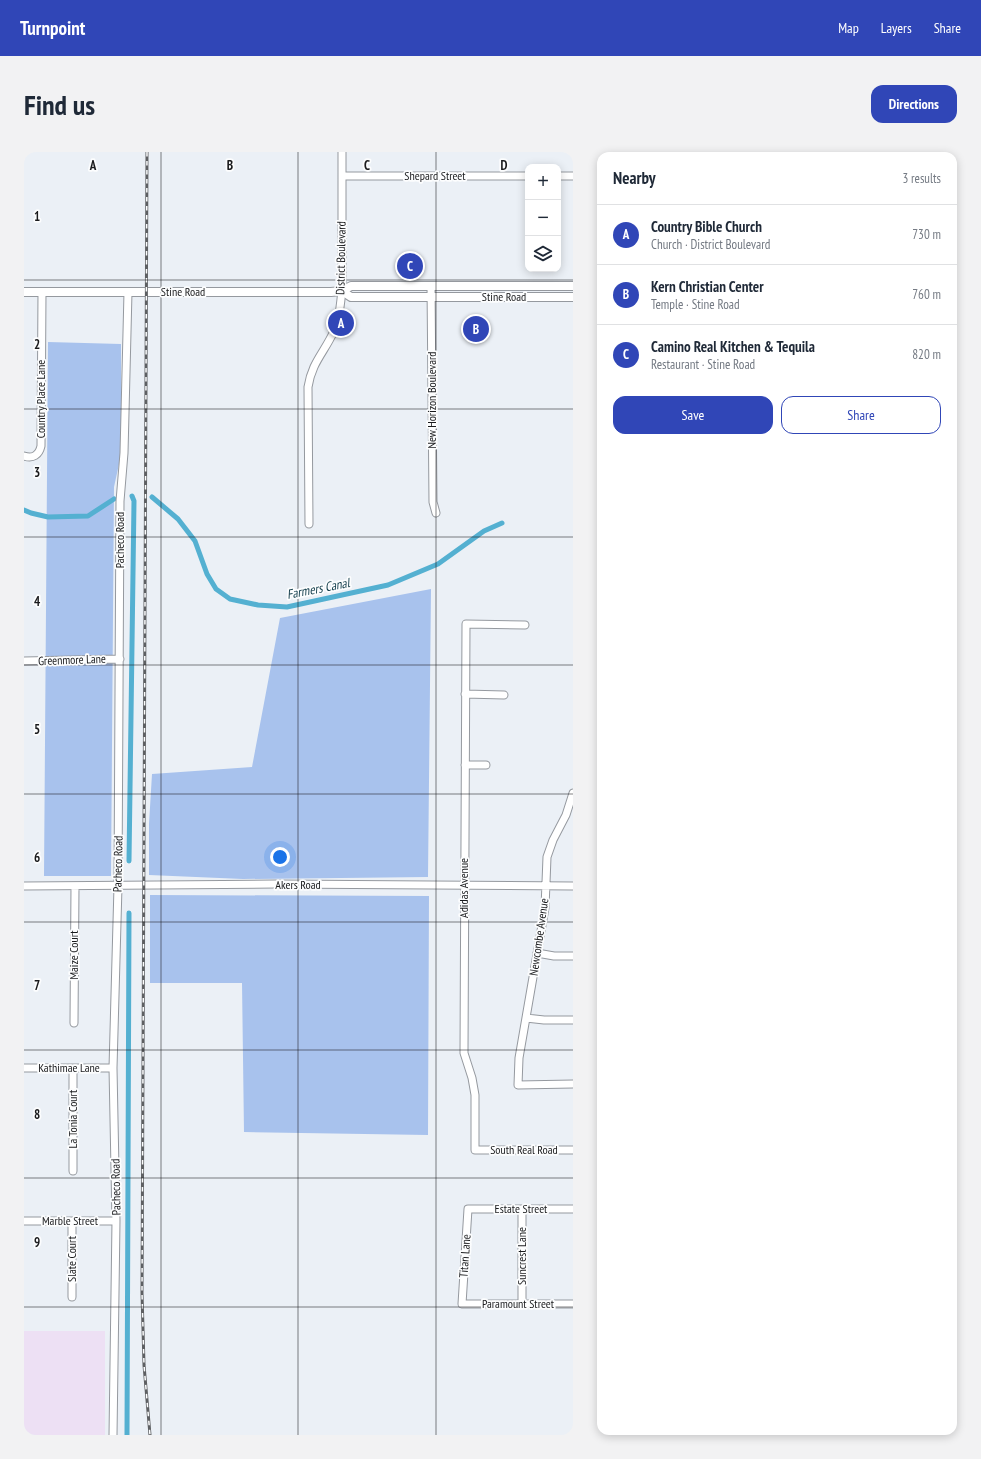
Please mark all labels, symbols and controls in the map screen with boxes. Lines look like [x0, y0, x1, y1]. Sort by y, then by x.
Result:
text: Turnpoint [20, 16, 85, 40]
text: Map [838, 19, 859, 37]
text: Layers [881, 19, 912, 37]
text: Share [934, 19, 961, 37]
button: Directions [871, 85, 957, 123]
text: Find us [24, 86, 95, 123]
text: A [89, 157, 97, 174]
text: B [227, 157, 233, 174]
text: C [364, 157, 370, 174]
text: D [501, 157, 508, 174]
map controls [525, 164, 561, 272]
button: + [525, 164, 561, 200]
text: Nearby [613, 167, 656, 189]
street label: Shepard Street [404, 168, 466, 183]
text: 3 results [902, 170, 941, 187]
button: − [525, 200, 561, 236]
text: 1 [34, 208, 40, 225]
text: Country Bible Church [651, 217, 762, 236]
street label: District Boulevard [332, 221, 349, 295]
text: A [623, 226, 629, 243]
text: 730 m [912, 226, 941, 243]
button: layers [525, 236, 561, 272]
text: Church · District Boulevard [651, 236, 770, 253]
pin: C [397, 251, 423, 281]
text: Kern Christian Center [651, 277, 764, 296]
street label: Stine Road [161, 284, 205, 299]
text: B [623, 286, 629, 303]
text: 760 m [912, 286, 941, 303]
street label: Stine Road [482, 289, 526, 304]
text: Temple · Stine Road [651, 296, 740, 313]
pin: A [328, 308, 354, 338]
pin: B [463, 314, 489, 344]
text: 2 [34, 336, 40, 353]
text: Camino Real Kitchen & Tequila [651, 337, 815, 356]
text: C [623, 346, 629, 363]
text: 820 m [912, 346, 941, 363]
street label: New Horizon Boulevard [424, 352, 439, 448]
text: Restaurant · Stine Road [651, 356, 755, 373]
street label: Country Place Lane [33, 360, 48, 438]
button: Save [613, 396, 773, 434]
button: Share [781, 396, 941, 434]
text: 3 [34, 464, 40, 481]
street label: Pacheco Road [112, 512, 127, 568]
water label: Farmers Canal [285, 574, 353, 603]
text: 4 [34, 593, 41, 610]
street label: Greenmore Lane [38, 651, 106, 668]
text: 5 [34, 721, 40, 738]
street label: Pacheco Road [110, 836, 125, 892]
your location [270, 847, 290, 867]
text: 6 [34, 849, 40, 866]
street label: Adidas Avenue [456, 858, 471, 918]
street label: Akers Road [275, 877, 321, 892]
street label: Newcombe Avenue [526, 897, 551, 977]
street label: Maize Court [66, 930, 81, 980]
text: 7 [34, 977, 40, 994]
street label: Kathimae Lane [38, 1060, 100, 1075]
street label: La Tonia Court [65, 1089, 80, 1148]
text: 8 [34, 1106, 40, 1123]
street label: South Real Road [490, 1142, 558, 1157]
street label: Pacheco Road [108, 1159, 123, 1215]
street label: Estate Street [495, 1201, 548, 1216]
street label: Marble Street [42, 1213, 99, 1228]
street label: Suncrest Lane [514, 1227, 529, 1285]
text: 9 [34, 1234, 40, 1251]
street label: Titan Lane [455, 1234, 474, 1278]
street label: Slate Court [64, 1235, 79, 1282]
street label: Paramount Street [482, 1296, 555, 1311]

